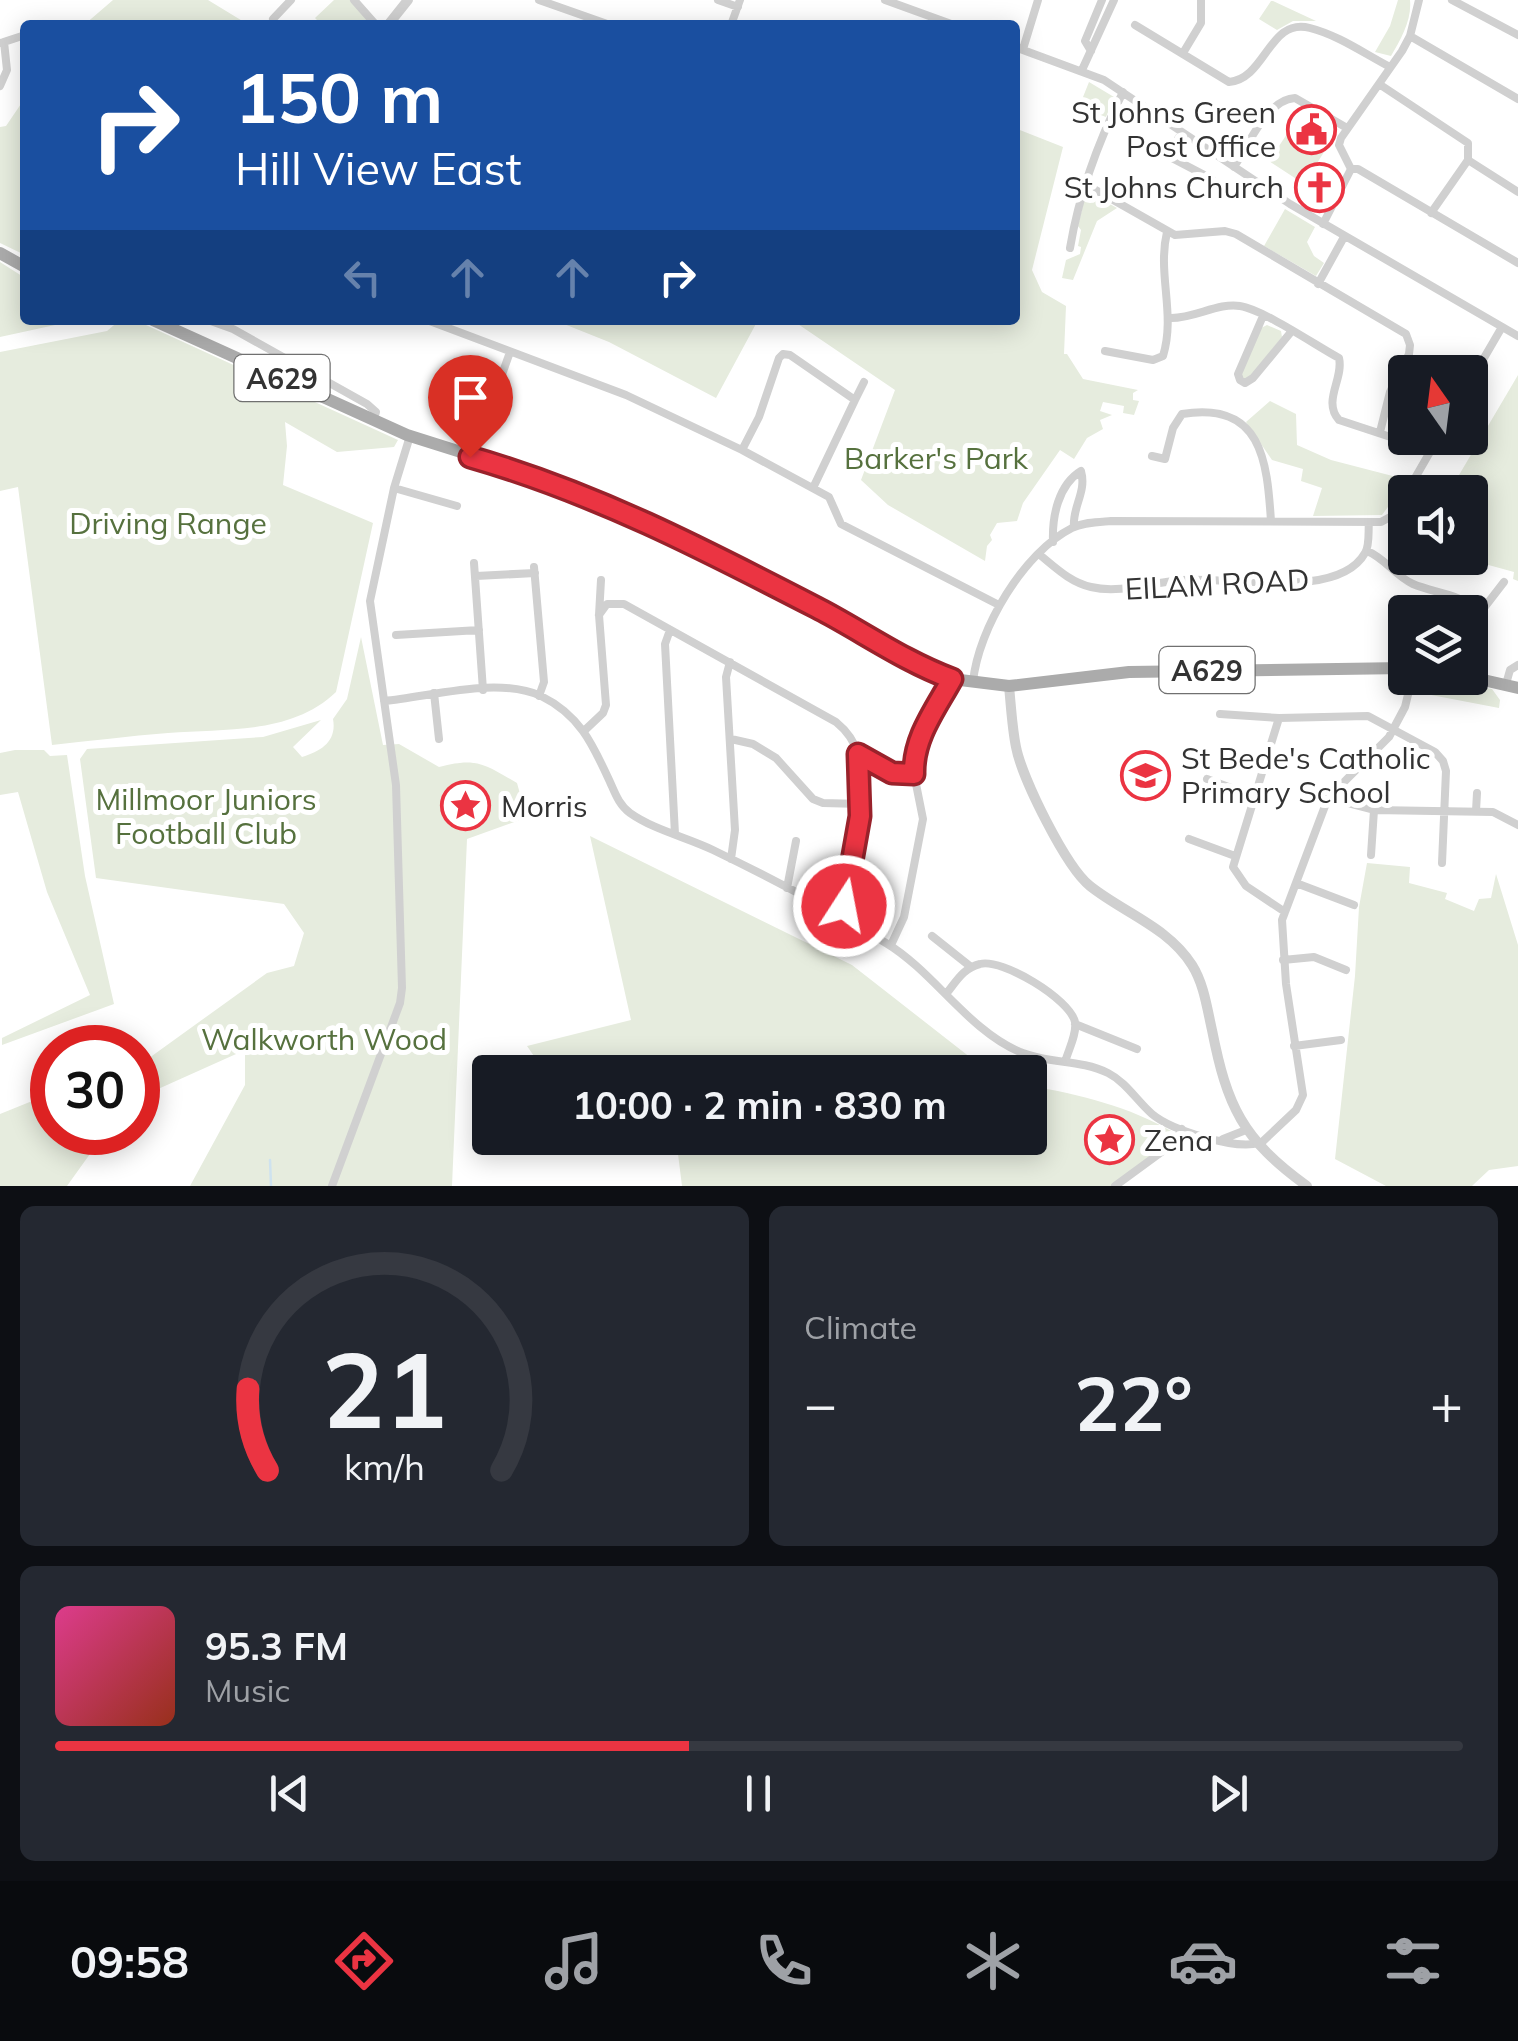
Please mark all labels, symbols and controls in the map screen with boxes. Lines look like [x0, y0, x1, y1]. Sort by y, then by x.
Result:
text: 150 m [235, 53, 443, 141]
icon: right [70, 60, 200, 190]
place label: St Johns Green Post Office [1071, 93, 1276, 165]
public building icon: St Johns Green Post Office [1285, 103, 1337, 155]
text: Hill View East [235, 140, 521, 196]
church icon: St Johns Church [1293, 161, 1345, 213]
place label: St Johns Church [1064, 168, 1284, 206]
icon: left [335, 250, 390, 305]
icon: ahead [440, 250, 495, 305]
icon: ahead [545, 250, 600, 305]
icon: right [650, 250, 705, 305]
road number: A629 [234, 355, 330, 401]
pin [428, 355, 513, 458]
north arrow [1388, 355, 1488, 455]
map controls [1388, 355, 1488, 695]
icon: arrive [443, 370, 498, 425]
park label: Barker's Park [844, 439, 1029, 477]
button: sound [1388, 475, 1488, 575]
park label: Driving Range [69, 504, 267, 542]
street label: EILAM ROAD [1124, 560, 1310, 608]
button: layers [1388, 595, 1488, 695]
road number: A629 [1160, 647, 1254, 693]
place label: St Bede's Catholic Primary School [1181, 739, 1431, 811]
school or university icon: St Bede's Catholic Primary School [1120, 749, 1172, 801]
park label: Millmoor Juniors Football Club [95, 780, 317, 852]
place icon: Morris [440, 780, 492, 832]
place label: Morris [501, 787, 588, 825]
position arrow [792, 854, 896, 958]
park label: Walkworth Wood [201, 1020, 447, 1058]
speed limit sign: 30 [30, 1025, 160, 1155]
text: 10:00 · 2 min · 830 m [572, 1081, 947, 1129]
place icon: Zena [1083, 1114, 1135, 1166]
place label: Zena [1144, 1121, 1213, 1159]
text: Climate [804, 1307, 917, 1347]
text: 21 [322, 1323, 447, 1454]
text: 22° [1074, 1356, 1193, 1450]
text: − [804, 1369, 837, 1438]
text: + [1430, 1369, 1463, 1438]
text: km/h [344, 1444, 425, 1489]
text: 95.3 FM [205, 1622, 348, 1670]
text: Music [205, 1670, 290, 1710]
icon: previous [262, 1766, 317, 1821]
icon: pause [731, 1766, 786, 1821]
icon: next [1201, 1766, 1256, 1821]
icon: directions [329, 1926, 399, 1996]
icon: music [539, 1926, 609, 1996]
icon: phone [749, 1926, 819, 1996]
icon: climate [958, 1926, 1028, 1996]
icon: car [1168, 1926, 1238, 1996]
icon: filters [1378, 1926, 1448, 1996]
text: 09:58 [70, 1933, 189, 1989]

